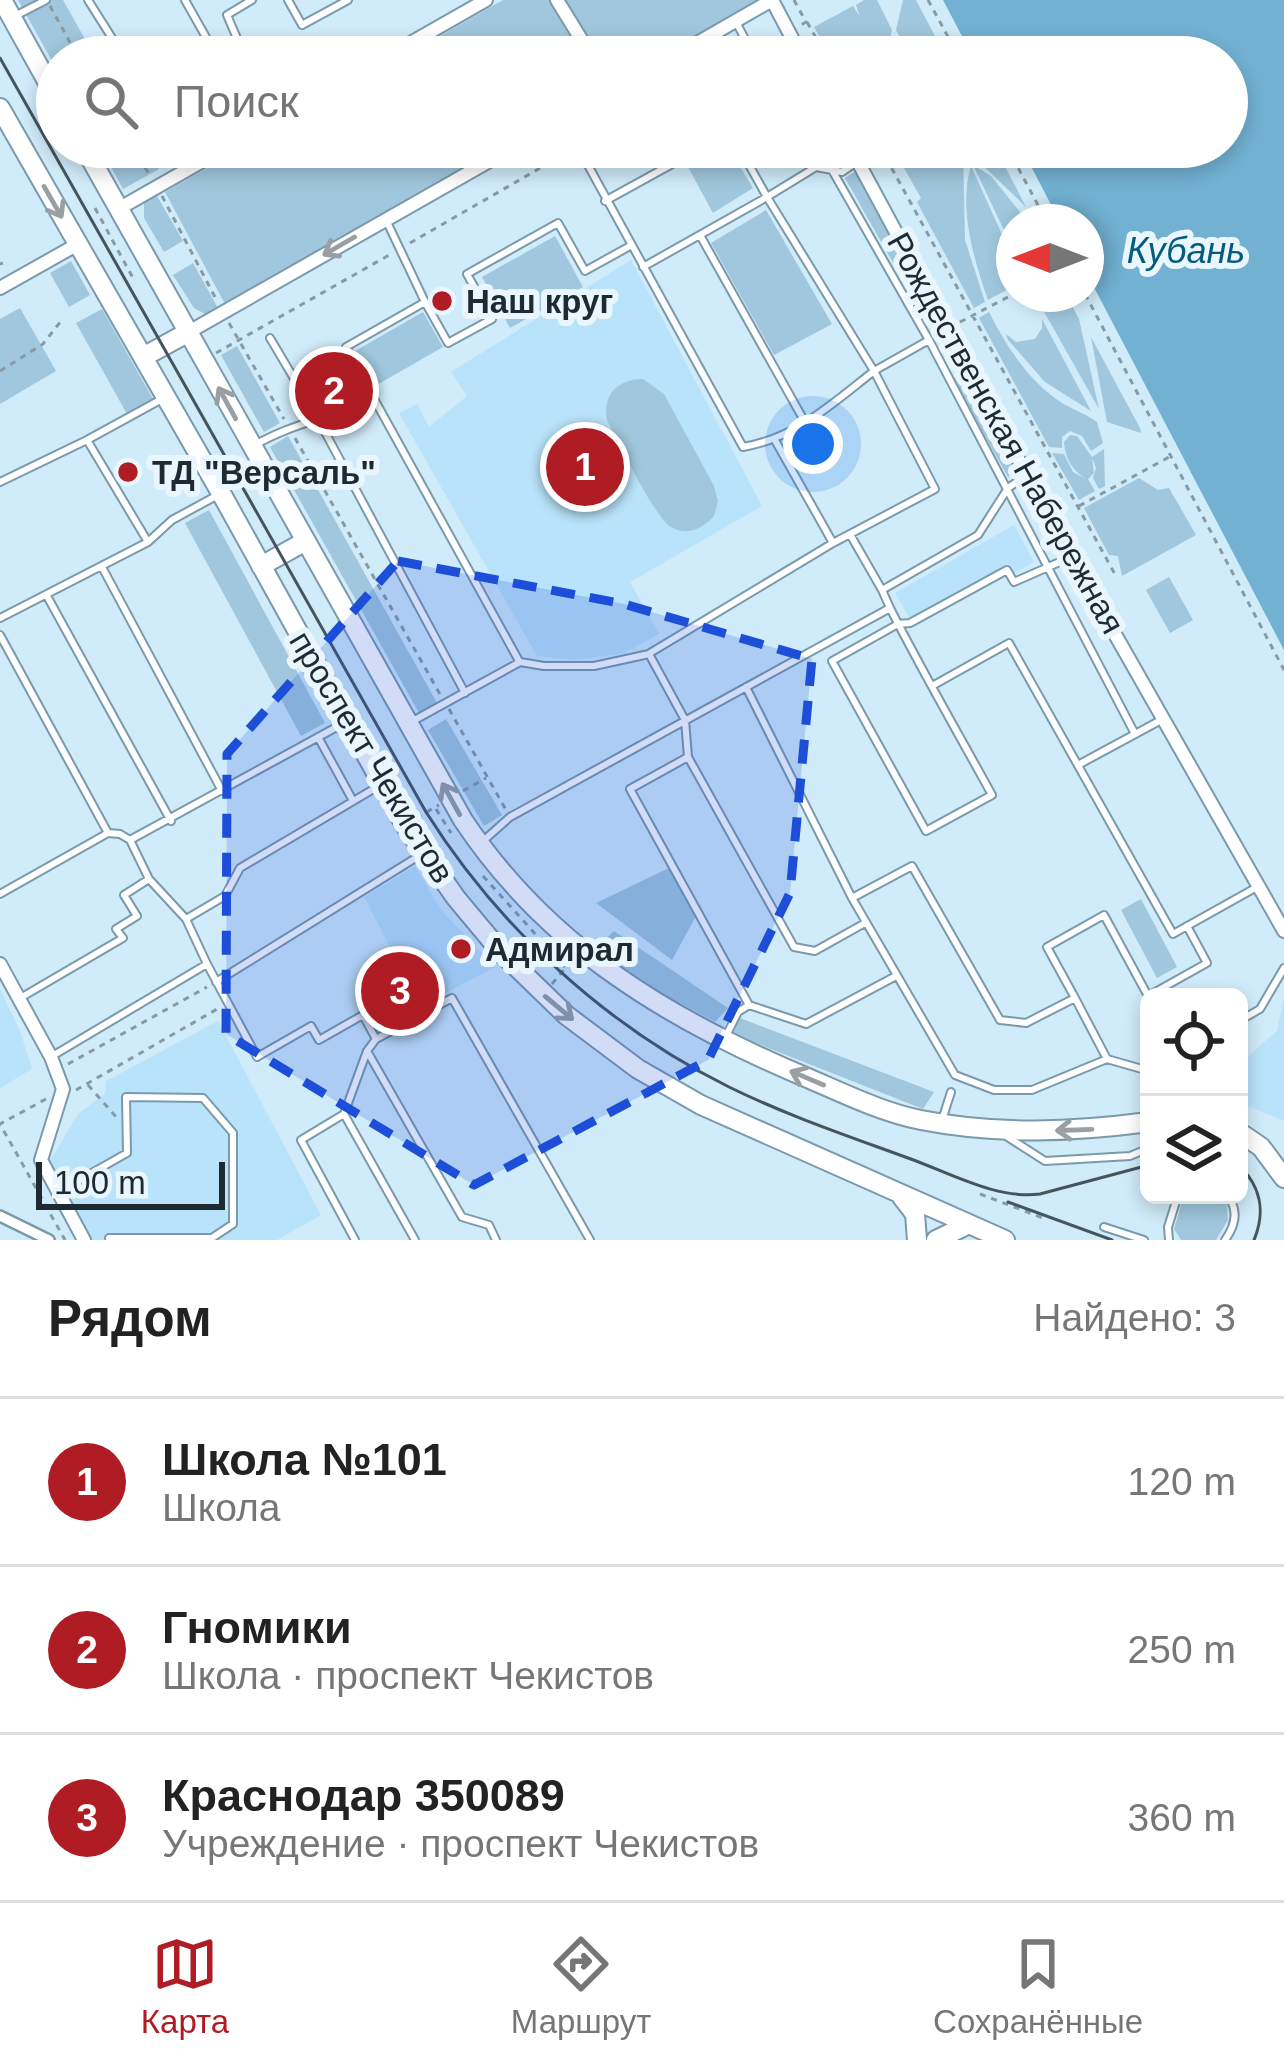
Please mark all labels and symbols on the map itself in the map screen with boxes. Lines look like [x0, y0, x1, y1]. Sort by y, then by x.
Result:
one-way arrow [41, 184, 65, 218]
north arrow [996, 204, 1104, 312]
street label: Рождественская Набережная [880, 226, 1132, 640]
water label: Кубань [1127, 230, 1245, 271]
one-way arrow [322, 235, 357, 259]
place label: Наш круг [466, 283, 613, 320]
marker: Наш круг [429, 288, 455, 314]
pin: 2 [295, 346, 373, 436]
one-way arrow [215, 386, 239, 421]
your location [783, 414, 843, 474]
pin: 1 [546, 422, 624, 512]
place label: ТД "Версаль" [152, 454, 376, 491]
marker: ТД "Версаль" [115, 459, 141, 485]
street label: проспект Чекистов [282, 625, 462, 889]
one-way arrow [438, 782, 462, 817]
place label: Адмирал [485, 931, 634, 968]
marker: Адмирал [448, 936, 474, 962]
pin: 3 [361, 946, 439, 1036]
one-way arrow [543, 993, 574, 1021]
one-way arrow [789, 1066, 826, 1087]
one-way arrow [1055, 1118, 1094, 1141]
scale bar [36, 1156, 225, 1209]

